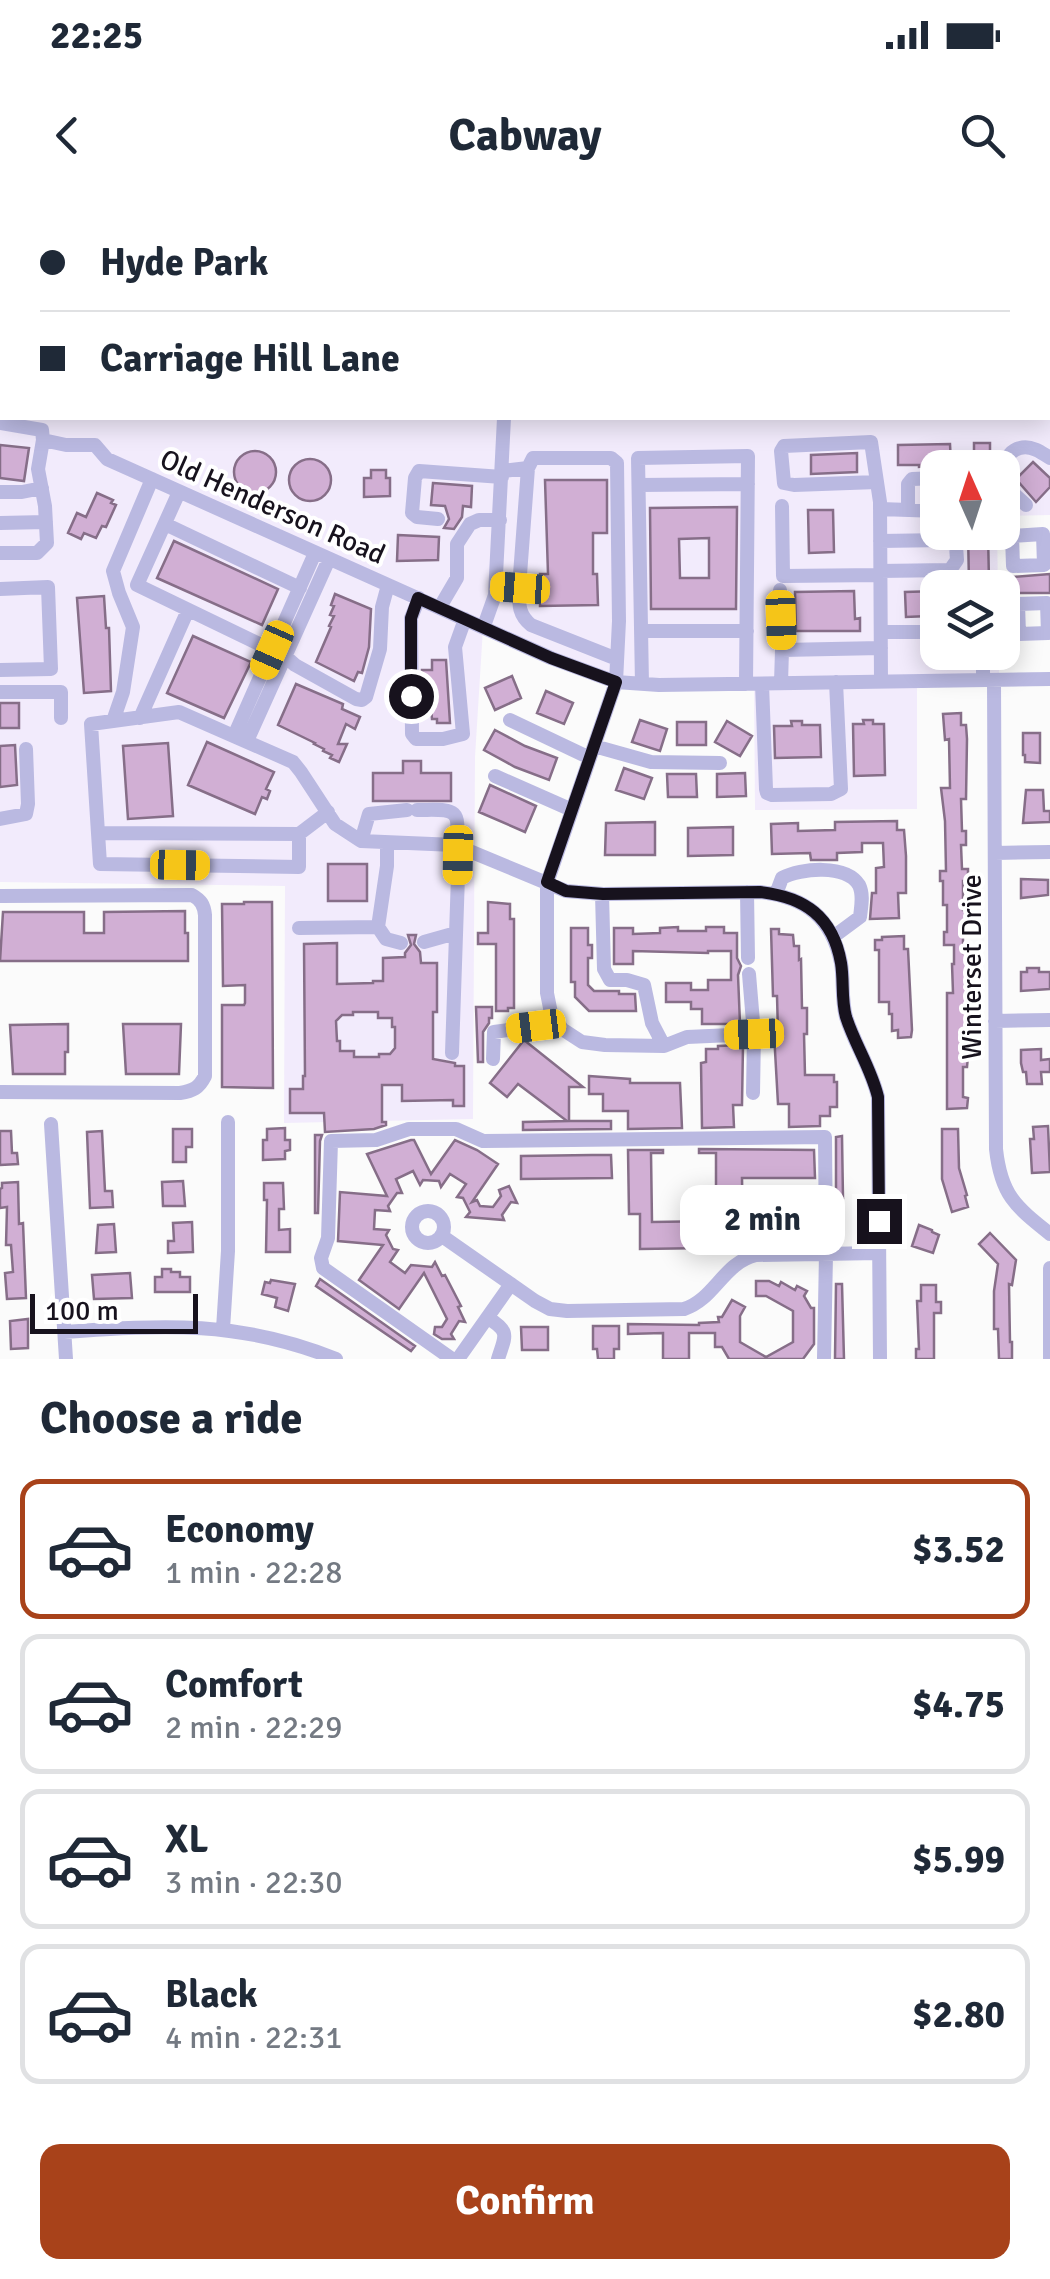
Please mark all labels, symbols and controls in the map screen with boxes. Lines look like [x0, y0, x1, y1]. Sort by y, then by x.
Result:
text: 22:25 [50, 12, 143, 59]
icon: back [40, 108, 95, 163]
text: Cabway [448, 108, 602, 163]
icon: search [955, 108, 1010, 163]
text: Hyde Park [100, 239, 268, 286]
text: Carriage Hill Lane [100, 335, 400, 382]
street label: Old Henderson Road [155, 442, 390, 572]
north arrow [920, 450, 1020, 550]
map controls [920, 450, 1020, 670]
button: layers [920, 570, 1020, 670]
car [489, 571, 551, 605]
car [765, 589, 797, 651]
car [246, 616, 298, 684]
route start [389, 674, 434, 719]
car [442, 825, 474, 885]
car [150, 849, 210, 881]
street label: Winterset Drive [955, 874, 989, 1060]
car [504, 1007, 568, 1045]
car [723, 1018, 785, 1050]
callout: 2 min [679, 1186, 844, 1256]
route end [857, 1199, 902, 1244]
text: 2 min [724, 1200, 801, 1239]
scale bar [30, 1289, 198, 1334]
text: 100 m [45, 1294, 119, 1328]
text: Choose a ride [40, 1391, 303, 1446]
icon: car [45, 1504, 135, 1594]
text: Economy [165, 1506, 314, 1553]
text: $3.52 [912, 1526, 1005, 1573]
text: 1 min · 22:28 [165, 1553, 343, 1592]
icon: car [45, 1659, 135, 1749]
text: Comfort [165, 1661, 303, 1708]
text: $4.75 [912, 1681, 1005, 1728]
text: 2 min · 22:29 [165, 1708, 343, 1747]
icon: car [45, 1814, 135, 1904]
text: XL [165, 1816, 208, 1863]
text: $5.99 [912, 1836, 1005, 1883]
text: 3 min · 22:30 [165, 1863, 343, 1902]
icon: car [45, 1969, 135, 2059]
text: Black [165, 1971, 258, 2018]
text: $2.80 [912, 1991, 1005, 2038]
text: 4 min · 22:31 [165, 2018, 343, 2057]
button: Confirm [40, 2144, 1010, 2259]

